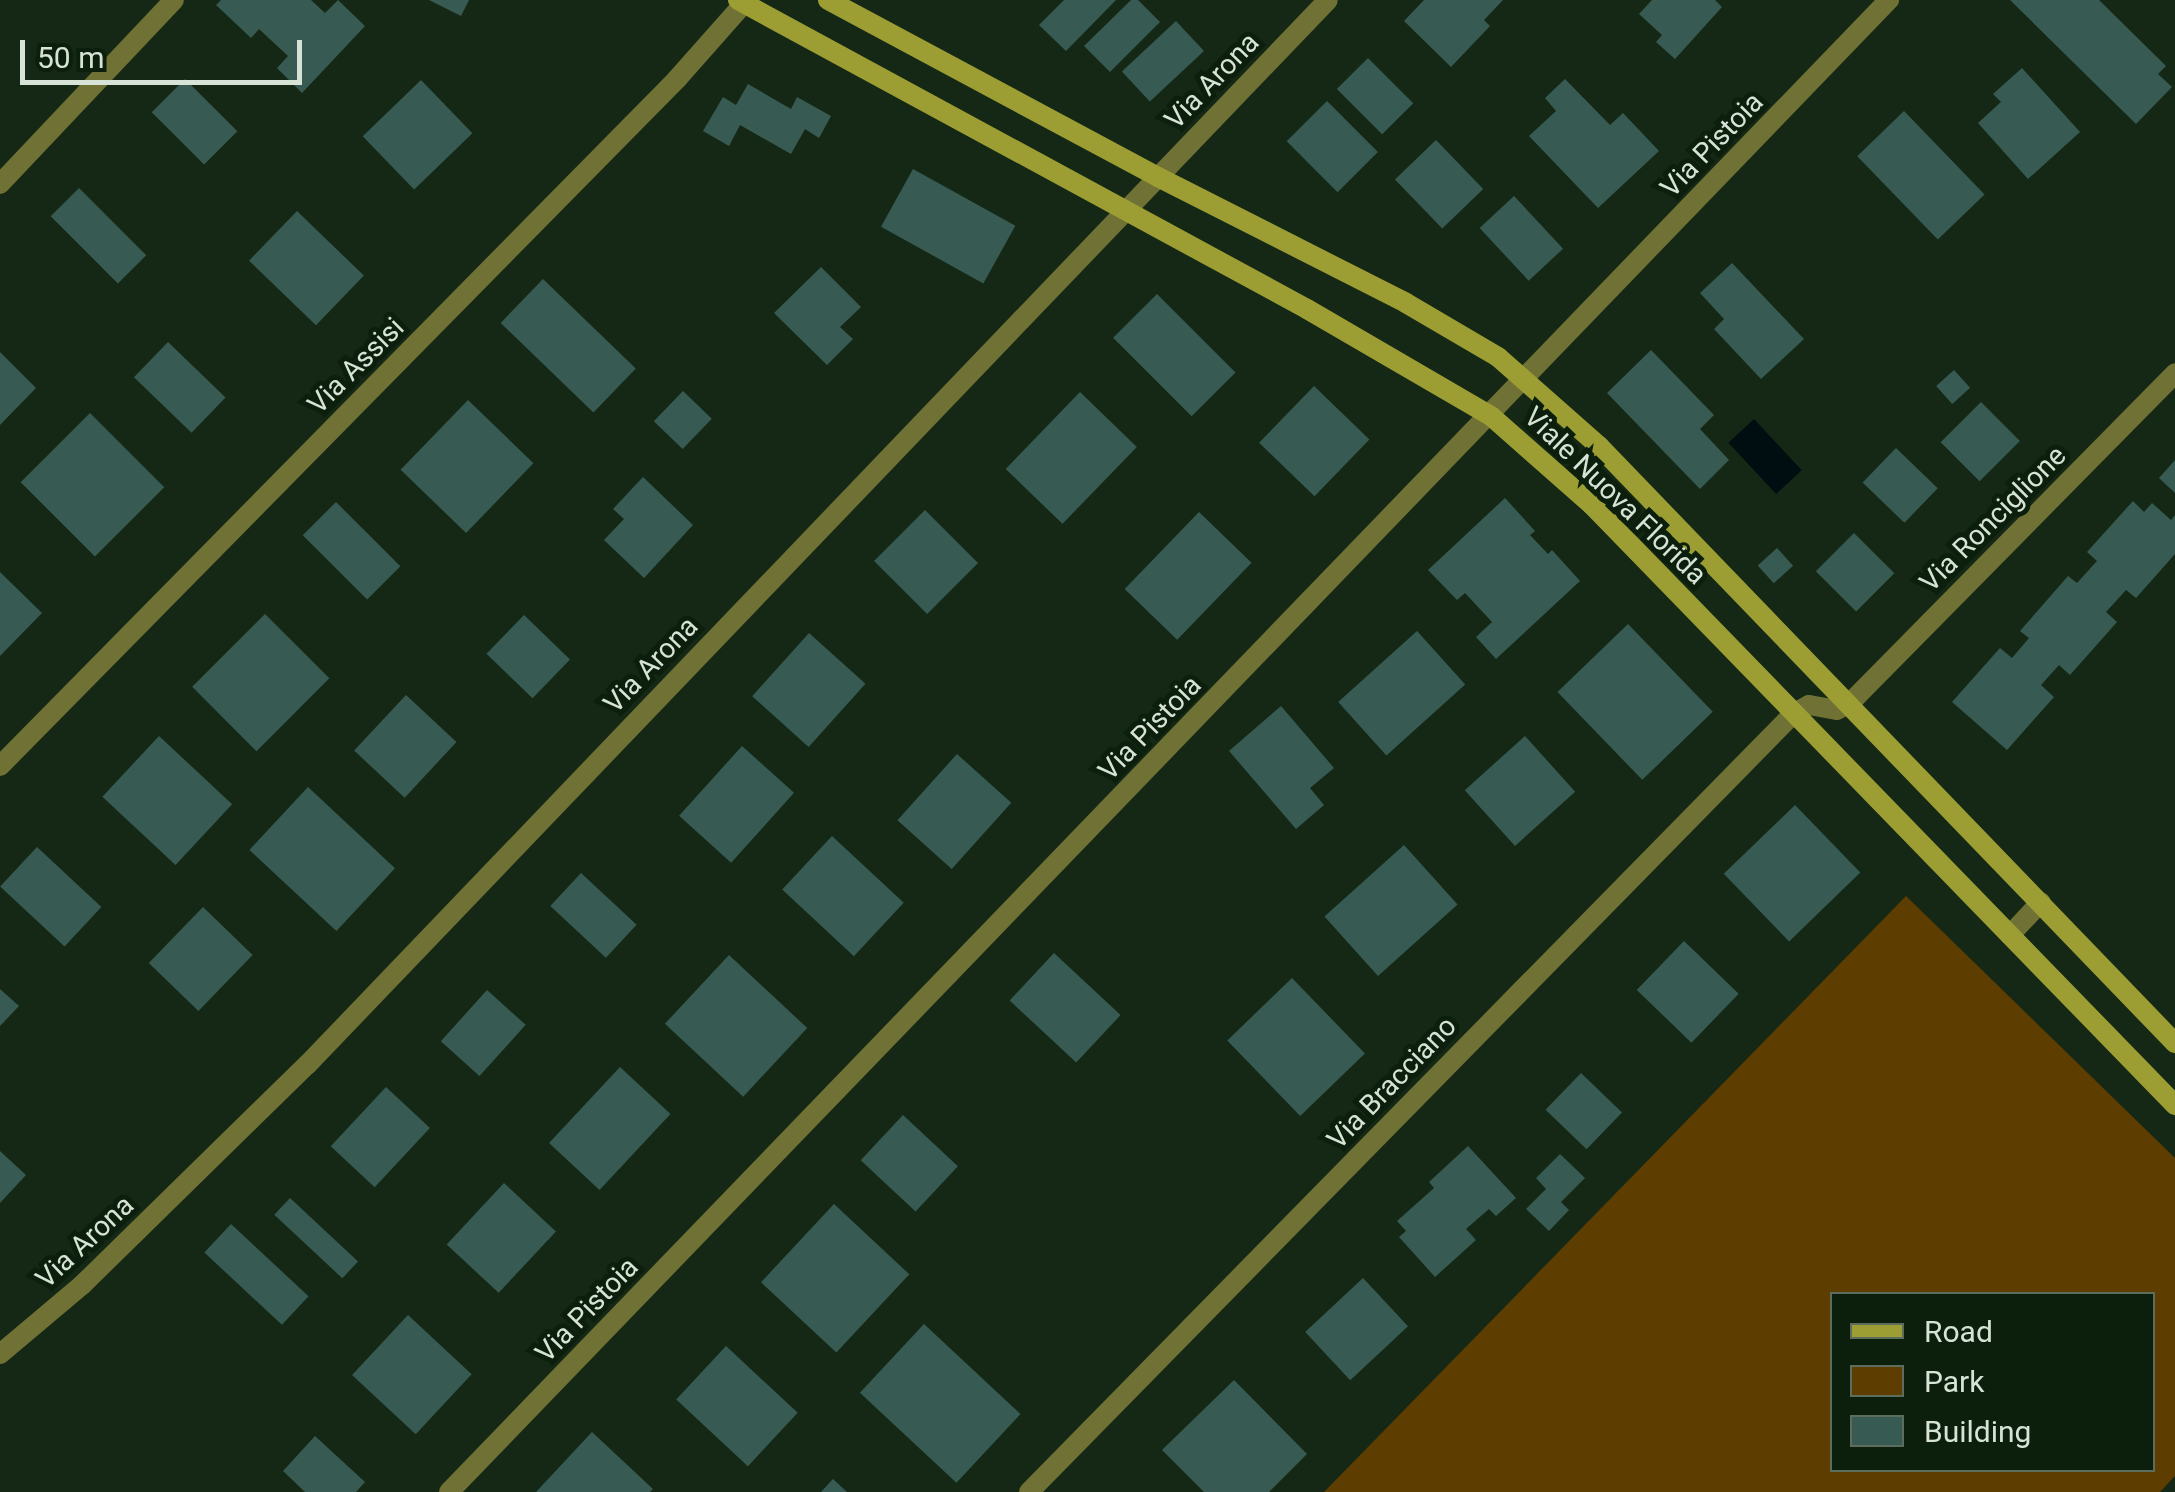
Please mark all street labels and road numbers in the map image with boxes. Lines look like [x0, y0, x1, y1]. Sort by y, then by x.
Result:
street label: Via Arona [1158, 26, 1266, 136]
street label: Via Pistoia [1654, 86, 1770, 204]
street label: Via Assisi [301, 311, 411, 421]
street label: Viale Nuova Florida [1517, 400, 1713, 592]
street label: Via Ronciglione [1913, 439, 2073, 599]
street label: Via Arona [597, 610, 705, 720]
street label: Via Pistoia [1092, 669, 1208, 787]
street label: Via Bracciano [1320, 1010, 1464, 1156]
street label: Via Arona [29, 1188, 141, 1296]
street label: Via Pistoia [529, 1251, 645, 1369]

